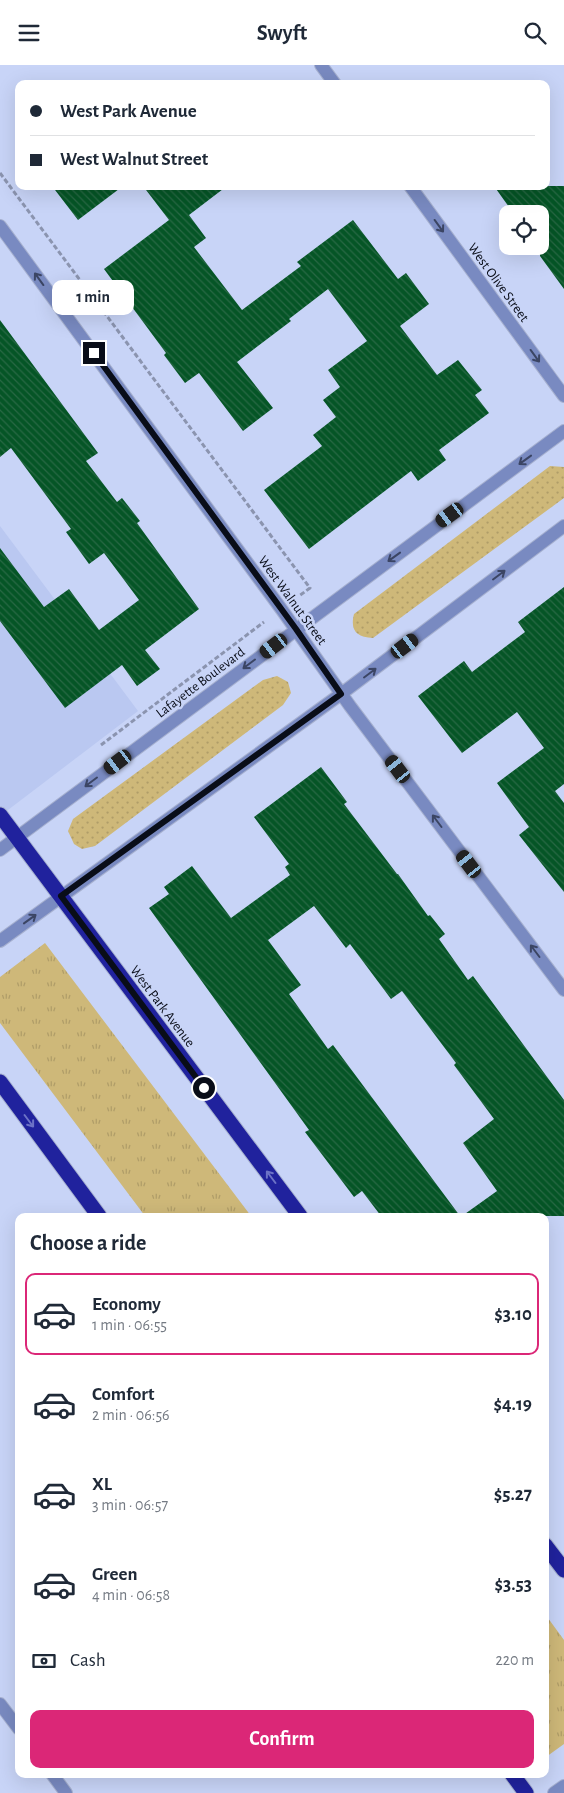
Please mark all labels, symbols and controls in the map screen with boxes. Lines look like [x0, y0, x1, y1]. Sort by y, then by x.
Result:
icon: menu [15, 19, 43, 47]
icon: search [521, 19, 549, 47]
text: Swyft [257, 22, 307, 44]
text: West Park Avenue [60, 102, 197, 121]
text: West Walnut Street [60, 150, 208, 169]
map controls [499, 205, 549, 255]
button: locate [499, 205, 549, 255]
one-way arrow [434, 218, 444, 232]
street label: West Olive Street [465, 241, 532, 325]
one-way arrow [34, 273, 45, 286]
callout: 1 min [53, 281, 135, 315]
text: 1 min [76, 289, 110, 305]
route end [83, 342, 105, 364]
one-way arrow [530, 349, 540, 363]
one-way arrow [519, 455, 532, 466]
car [433, 500, 466, 530]
one-way arrow [387, 552, 401, 562]
street label: West Walnut Street [255, 554, 329, 648]
one-way arrow [492, 570, 506, 580]
car [257, 631, 290, 661]
car [388, 631, 421, 661]
street label: Lafayette Boulevard [154, 645, 248, 721]
one-way arrow [242, 659, 256, 669]
one-way arrow [363, 667, 376, 678]
car [101, 747, 134, 777]
car [382, 753, 413, 785]
one-way arrow [84, 777, 98, 787]
one-way arrow [432, 814, 442, 828]
car [453, 848, 484, 880]
one-way arrow [23, 914, 37, 924]
one-way arrow [529, 945, 540, 958]
street label: West Park Avenue [127, 963, 197, 1050]
route start [193, 1077, 215, 1099]
one-way arrow [24, 1114, 34, 1128]
one-way arrow [265, 1171, 276, 1184]
text: Choose a ride [30, 1232, 146, 1254]
icon: car [32, 1292, 77, 1337]
text: Economy [92, 1295, 161, 1314]
text: $3.10 [494, 1305, 532, 1324]
text: 1 min · 06:55 [92, 1317, 167, 1333]
icon: car [32, 1382, 77, 1427]
text: Comfort [92, 1385, 154, 1404]
text: $4.19 [494, 1395, 532, 1414]
text: 2 min · 06:56 [92, 1407, 170, 1423]
icon: car [32, 1472, 77, 1517]
text: XL [92, 1475, 112, 1494]
text: $5.27 [494, 1485, 532, 1504]
text: 3 min · 06:57 [92, 1497, 168, 1513]
icon: car [32, 1562, 77, 1607]
text: Green [92, 1565, 138, 1584]
text: $3.53 [495, 1575, 532, 1594]
text: 4 min · 06:58 [92, 1587, 170, 1603]
icon: cash [30, 1647, 58, 1675]
text: Cash [70, 1651, 106, 1670]
text: 220 m [496, 1652, 534, 1668]
button: Confirm [30, 1710, 534, 1768]

